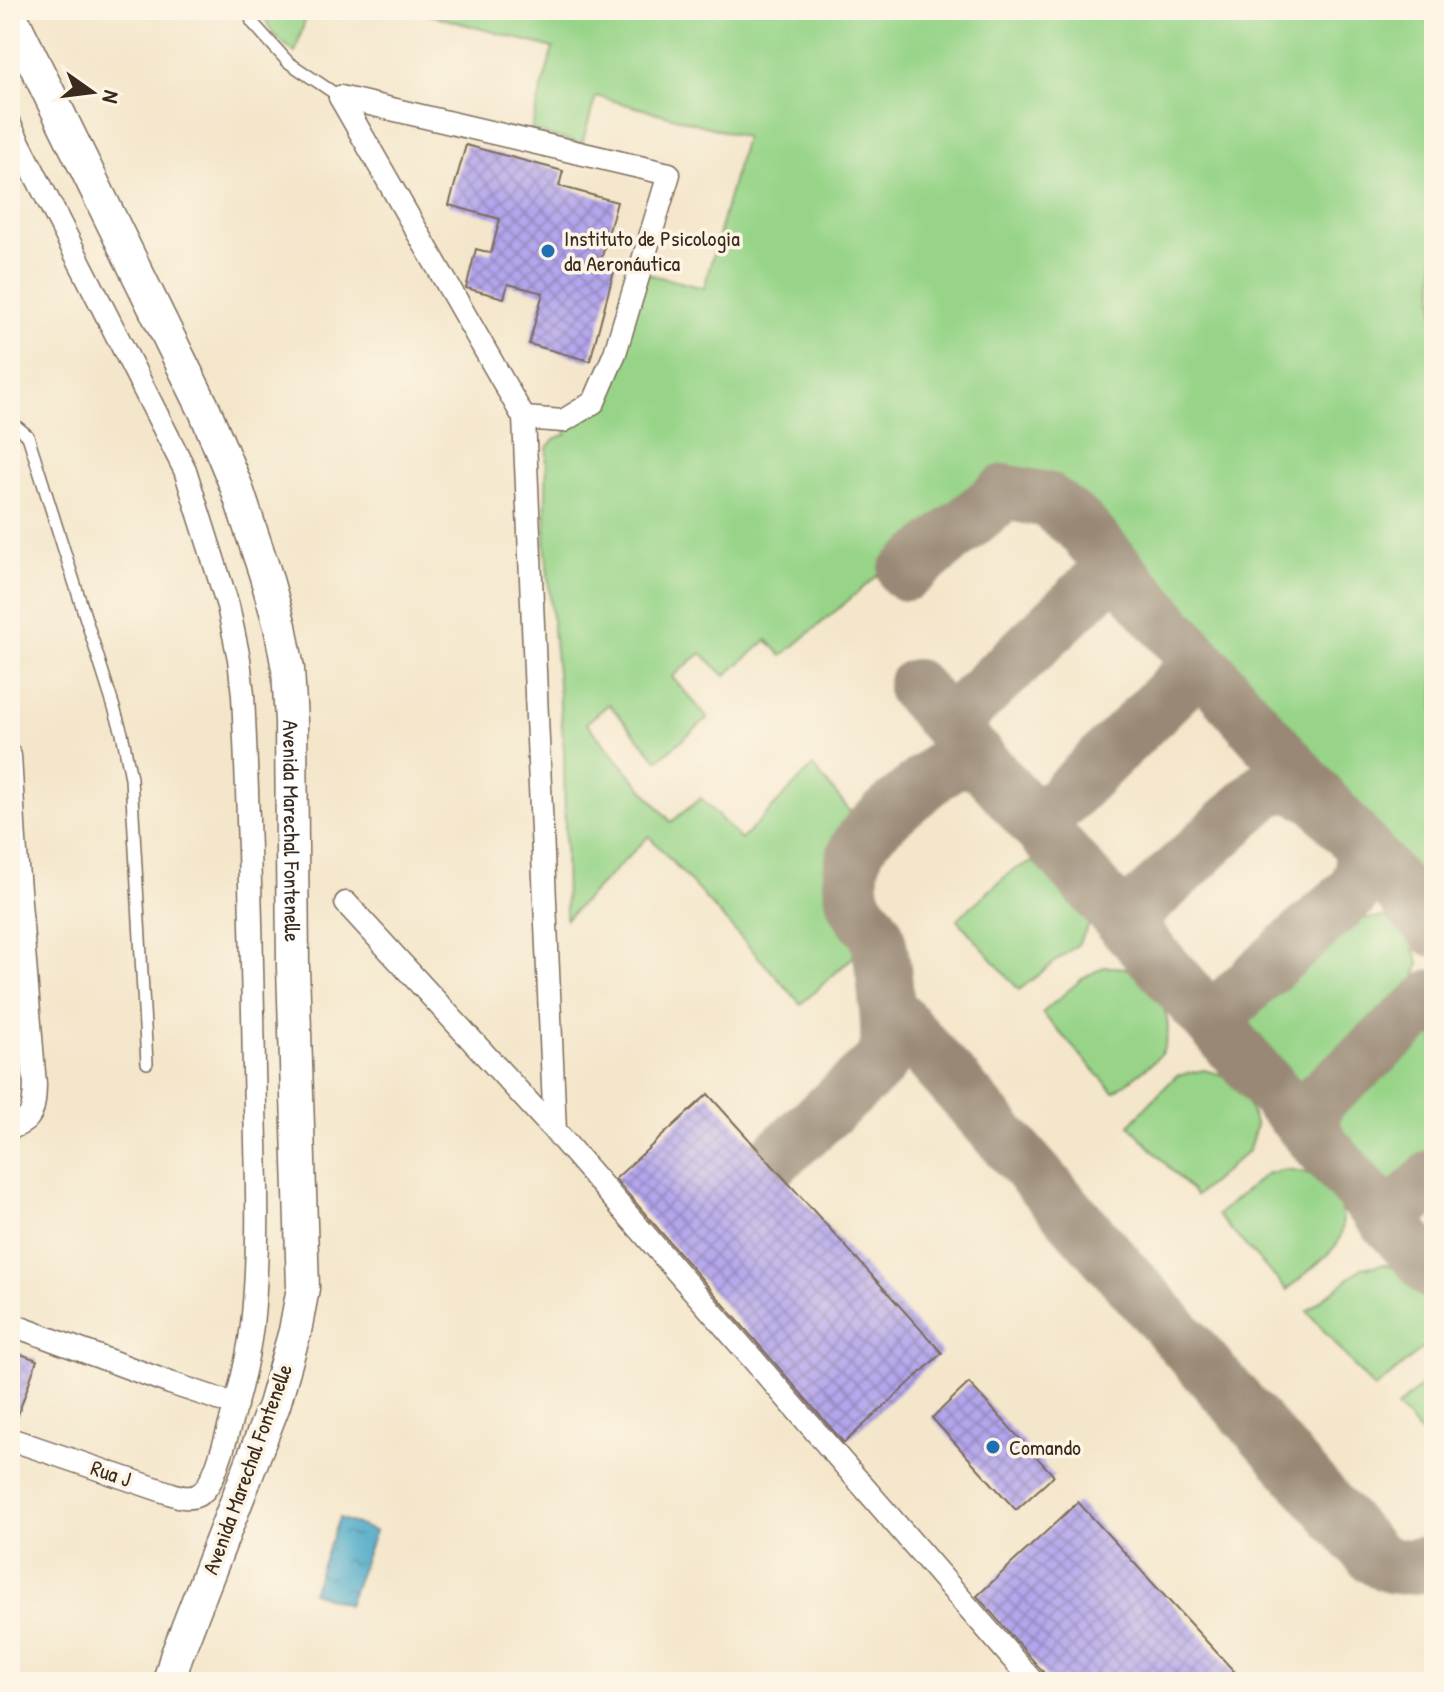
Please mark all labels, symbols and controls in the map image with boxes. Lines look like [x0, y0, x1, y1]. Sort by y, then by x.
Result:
north arrow [52, 52, 132, 132]
text: N [95, 88, 127, 106]
place label: Instituto de Psicologia da Aeronáutica [564, 223, 740, 278]
marker: Instituto de Psicologia da Aeronáutica [539, 242, 557, 260]
street label: Avenida Marechal Fontenelle [276, 720, 308, 942]
street label: Avenida Marechal Fontenelle [195, 1359, 299, 1578]
place label: Comando [1009, 1432, 1081, 1462]
marker: Comando [984, 1438, 1002, 1456]
street label: Rua J [87, 1452, 135, 1494]

